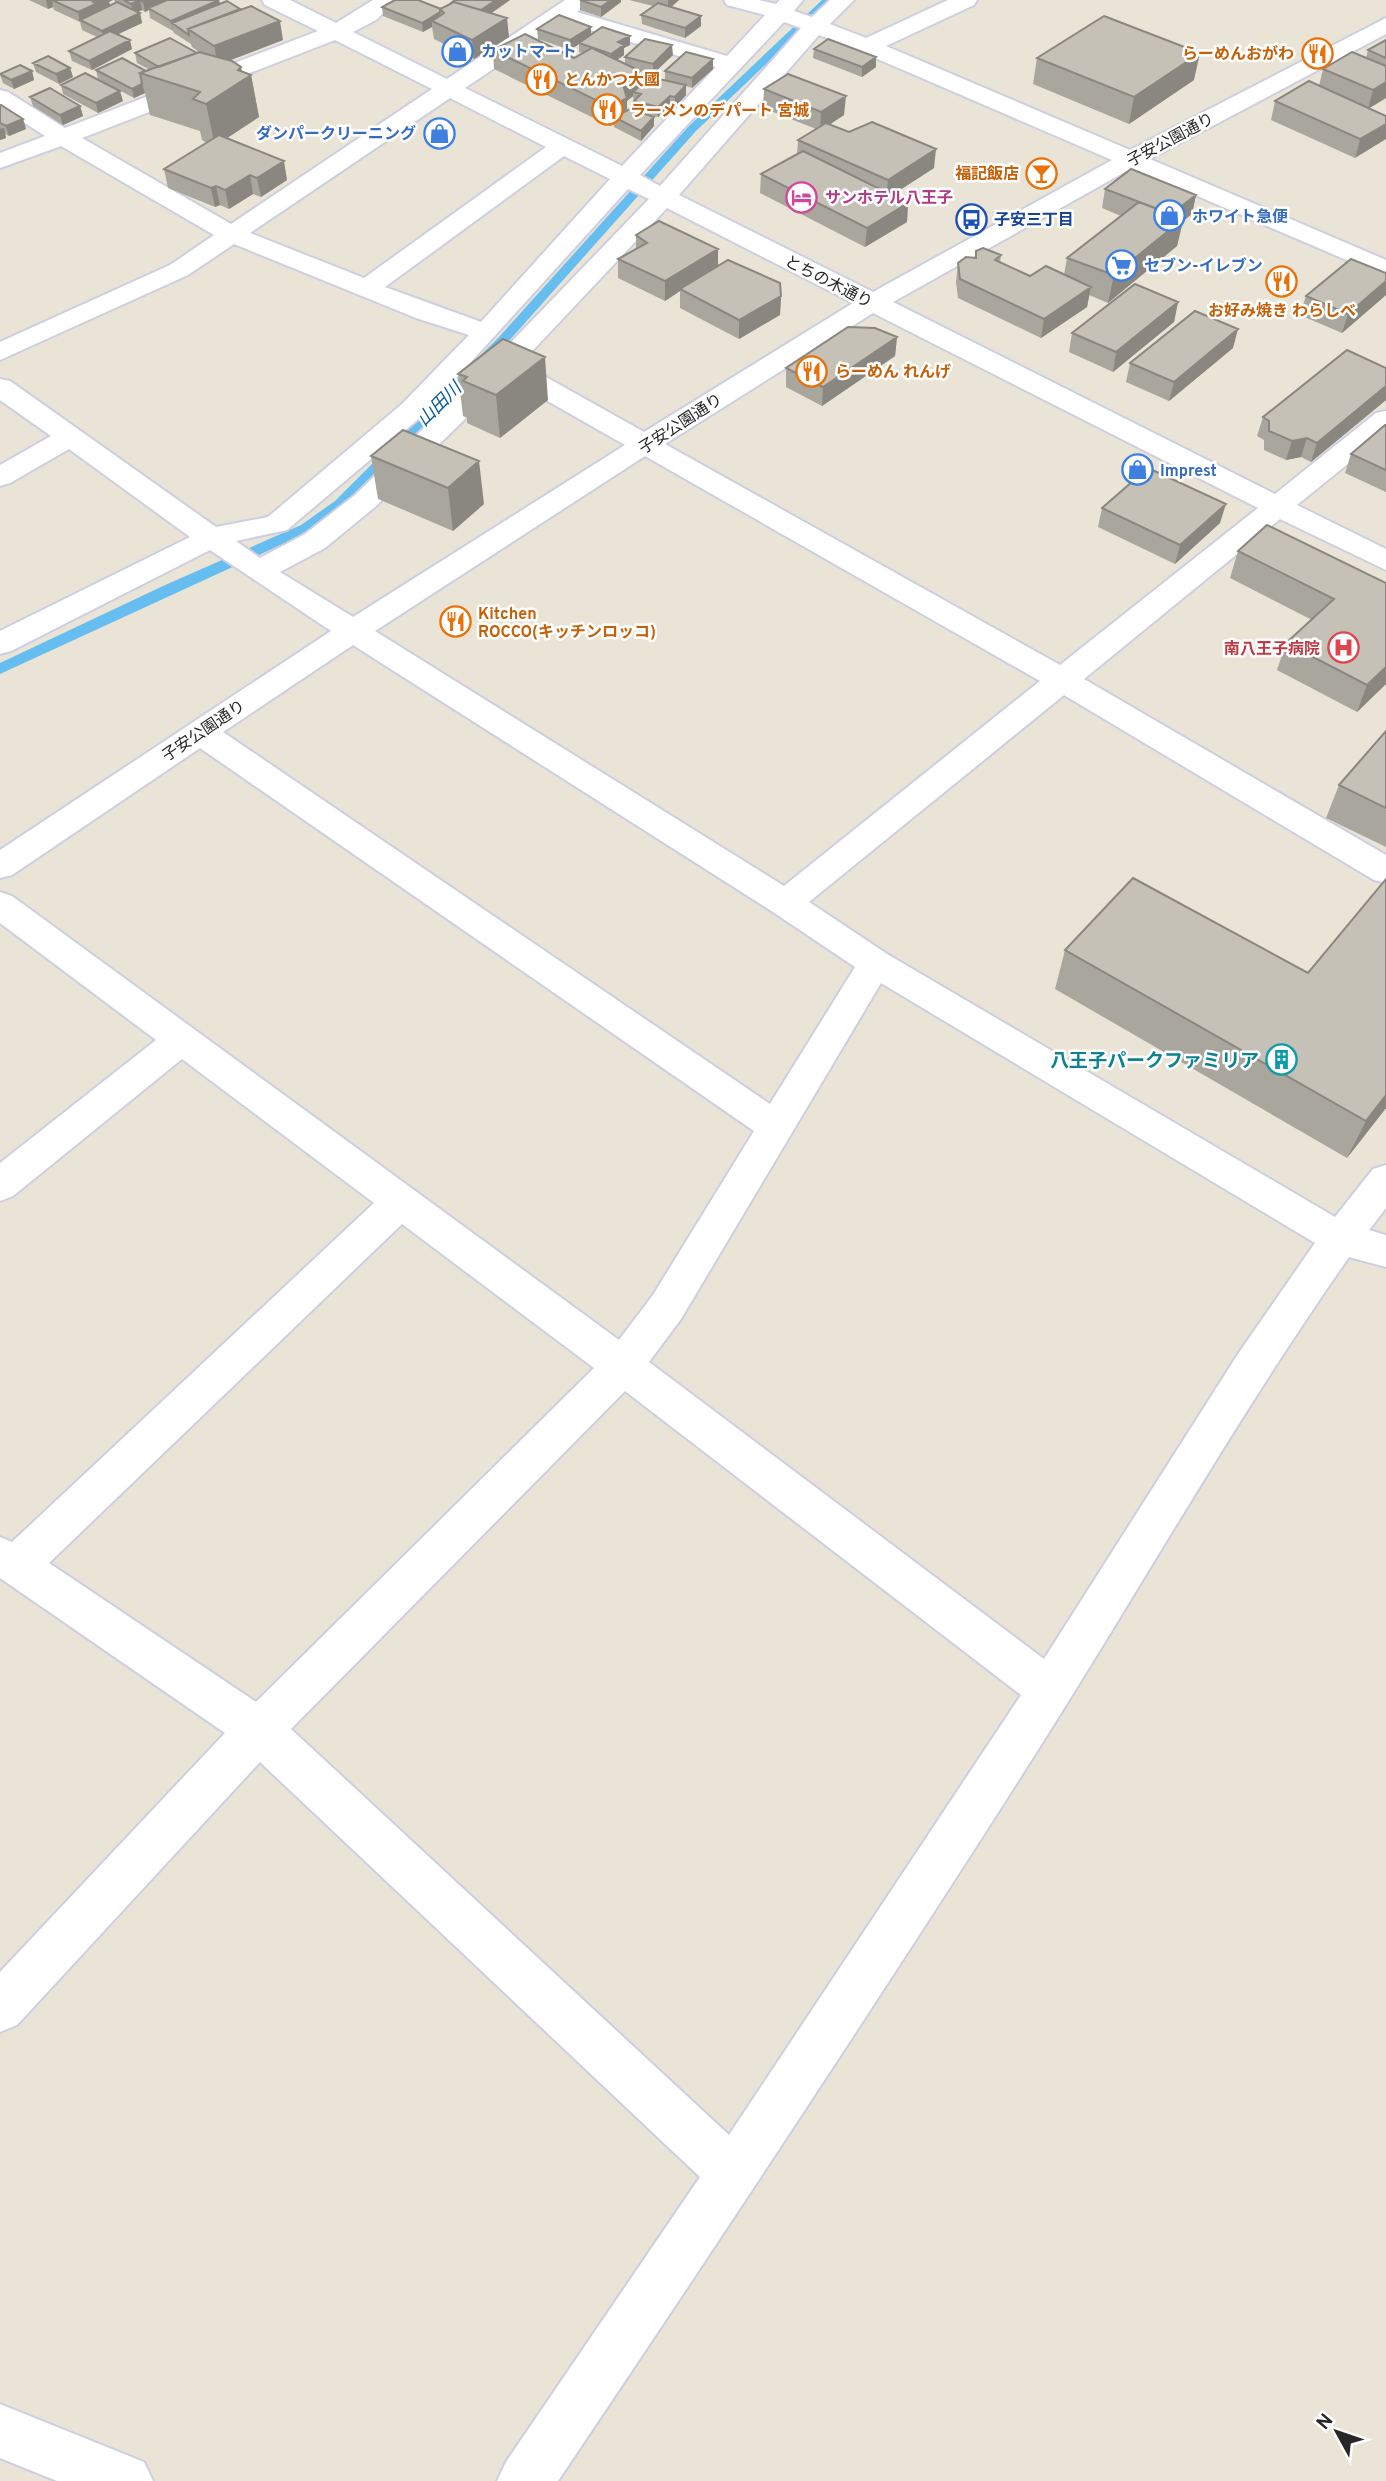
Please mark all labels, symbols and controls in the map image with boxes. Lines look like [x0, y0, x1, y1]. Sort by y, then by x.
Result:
shop icon: カットマート [441, 34, 475, 68]
restaurant icon: らーめんおがわ [1300, 36, 1334, 70]
place label: カットマート [481, 43, 577, 63]
place label: らーめんおがわ [1182, 45, 1294, 65]
restaurant icon: とんかつ大國 [524, 62, 558, 96]
place label: とんかつ大國 [564, 71, 660, 91]
restaurant icon: ラーメンのデパート 宮城 [590, 93, 624, 127]
place label: ラーメンのデパート 宮城 [630, 101, 809, 122]
street label: 子安公園通り [1124, 109, 1218, 172]
shop icon: ダンパークリーニング [422, 116, 456, 150]
place label: ダンパークリーニング [256, 124, 416, 145]
bar icon: 福記飯店 [1025, 156, 1059, 190]
place label: 福記飯店 [955, 165, 1019, 185]
hotel icon: サンホテル八王子 [785, 180, 819, 214]
place label: サンホテル八王子 [825, 189, 953, 209]
shop icon: ホワイト急便 [1152, 199, 1186, 233]
bus stop icon: 子安三丁目 [954, 202, 988, 236]
place label: ホワイト急便 [1192, 208, 1288, 228]
place label: 子安三丁目 [994, 211, 1074, 231]
supermarket icon: セブン-イレブン [1104, 248, 1138, 282]
street label: とちの木通り [781, 252, 875, 313]
place label: セブン-イレブン [1144, 257, 1263, 277]
restaurant icon: お好み焼き わらしべ [1265, 264, 1299, 298]
place label: お好み焼き わらしべ [1208, 302, 1356, 322]
restaurant icon: らーめん れんげ [795, 354, 829, 388]
place label: らーめん れんげ [835, 363, 951, 383]
water label: 山田川 [413, 376, 469, 432]
street label: 子安公園通り [635, 390, 727, 459]
shop icon: Imprest [1120, 453, 1154, 487]
place label: Imprest [1160, 462, 1217, 482]
restaurant icon: Kitchen ROCCO(キッチンロッコ) [438, 605, 472, 639]
place label: Kitchen ROCCO(キッチンロッコ) [478, 605, 656, 643]
hospital icon: 南八王子病院 [1326, 631, 1360, 665]
place label: 南八王子病院 [1224, 640, 1320, 660]
street label: 子安公園通り [159, 697, 250, 767]
building icon: 八王子パークファミリア [1265, 1043, 1299, 1077]
place label: 八王子パークファミリア [1050, 1050, 1259, 1074]
north arrow [1302, 2397, 1372, 2467]
text: N [1312, 2409, 1339, 2435]

